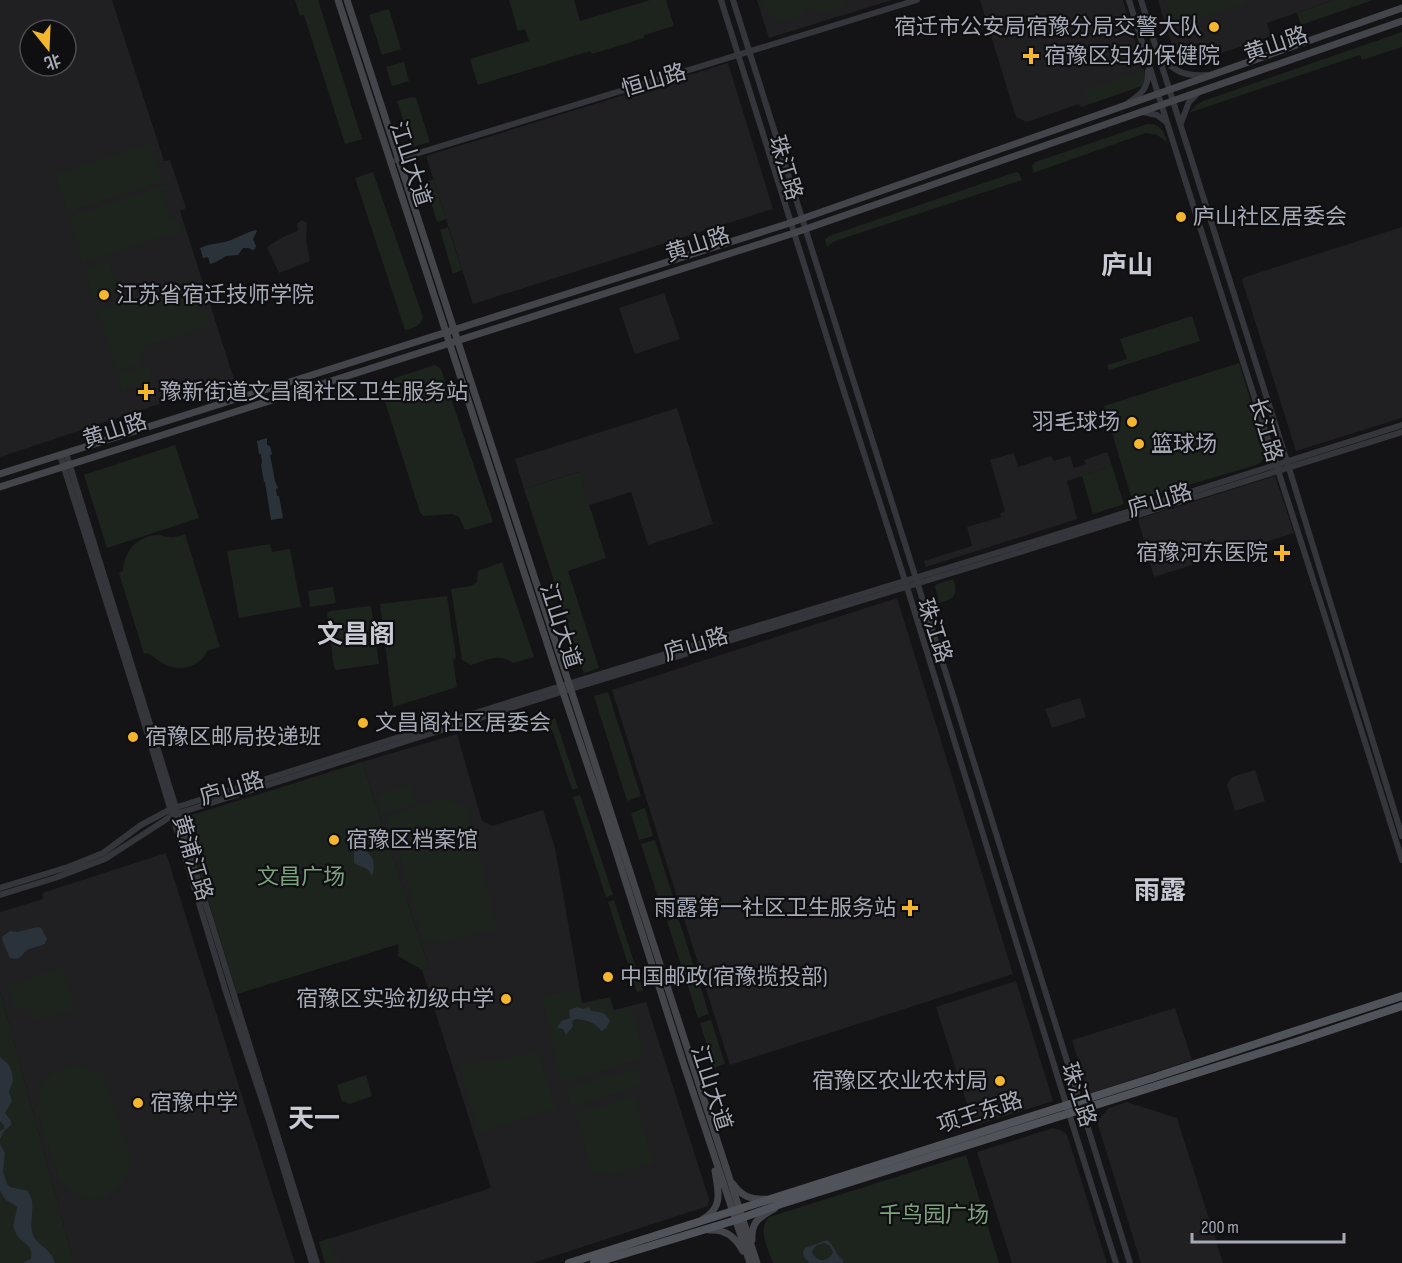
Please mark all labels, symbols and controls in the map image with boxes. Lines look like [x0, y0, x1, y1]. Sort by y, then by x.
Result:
place label: 宿迁市公安局宿豫分局交警大队 [894, 14, 1202, 41]
north arrow [18, 18, 78, 78]
marker: 宿迁市公安局宿豫分局交警大队 [1207, 20, 1221, 34]
street label: 黄山路 [1240, 21, 1312, 69]
place label: 宿豫区妇幼保健院 [1044, 43, 1220, 70]
marker: 宿豫区妇幼保健院 [1022, 47, 1040, 65]
text: 北 [42, 49, 63, 72]
street label: 恒山路 [618, 58, 690, 104]
street label: 江山大道 [384, 118, 436, 210]
street label: 珠江路 [762, 132, 808, 204]
place label: 庐山社区居委会 [1193, 204, 1347, 231]
marker: 庐山社区居委会 [1174, 210, 1188, 224]
street label: 黄山路 [662, 222, 734, 268]
district label: 庐山 [1101, 251, 1153, 282]
place label: 江苏省宿迁技师学院 [116, 282, 314, 309]
marker: 江苏省宿迁技师学院 [97, 288, 111, 302]
place label: 豫新街道文昌阁社区卫生服务站 [160, 379, 468, 406]
marker: 豫新街道文昌阁社区卫生服务站 [137, 383, 155, 401]
street label: 长江路 [1242, 394, 1288, 466]
street label: 黄山路 [79, 408, 151, 454]
place label: 羽毛球场 [1032, 409, 1120, 436]
marker: 羽毛球场 [1125, 415, 1139, 429]
place label: 篮球场 [1151, 431, 1217, 458]
marker: 篮球场 [1132, 437, 1146, 451]
street label: 庐山路 [1124, 478, 1196, 524]
place label: 宿豫河东医院 [1136, 540, 1268, 567]
marker: 宿豫河东医院 [1273, 544, 1291, 562]
street label: 江山大道 [534, 580, 586, 672]
street label: 珠江路 [911, 595, 957, 667]
district label: 文昌阁 [317, 620, 395, 651]
street label: 庐山路 [660, 622, 732, 668]
place label: 文昌阁社区居委会 [375, 710, 551, 737]
marker: 文昌阁社区居委会 [356, 716, 370, 730]
place label: 宿豫区邮局投递班 [145, 724, 321, 751]
marker: 宿豫区邮局投递班 [126, 730, 140, 744]
street label: 庐山路 [196, 766, 268, 812]
street label: 黄浦江路 [166, 812, 218, 904]
place label: 宿豫区档案馆 [346, 827, 478, 854]
marker: 宿豫区档案馆 [327, 833, 341, 847]
park label: 文昌广场 [257, 864, 345, 891]
district label: 雨露 [1134, 876, 1186, 907]
place label: 雨露第一社区卫生服务站 [654, 895, 896, 922]
marker: 雨露第一社区卫生服务站 [901, 899, 919, 917]
place label: 中国邮政(宿豫揽投部) [620, 964, 828, 991]
marker: 中国邮政(宿豫揽投部) [601, 970, 615, 984]
place label: 宿豫区实验初级中学 [296, 986, 494, 1013]
marker: 宿豫区实验初级中学 [499, 992, 513, 1006]
street label: 江山大道 [685, 1042, 737, 1134]
street label: 珠江路 [1055, 1059, 1101, 1131]
place label: 宿豫区农业农村局 [812, 1068, 988, 1095]
marker: 宿豫区农业农村局 [993, 1074, 1007, 1088]
street label: 项王东路 [934, 1087, 1026, 1139]
place label: 宿豫中学 [150, 1090, 238, 1117]
marker: 宿豫中学 [131, 1096, 145, 1110]
district label: 天一 [288, 1104, 340, 1135]
park label: 千鸟园广场 [879, 1202, 989, 1229]
scale bar [1192, 1206, 1344, 1244]
text: 200 m [1201, 1217, 1239, 1238]

